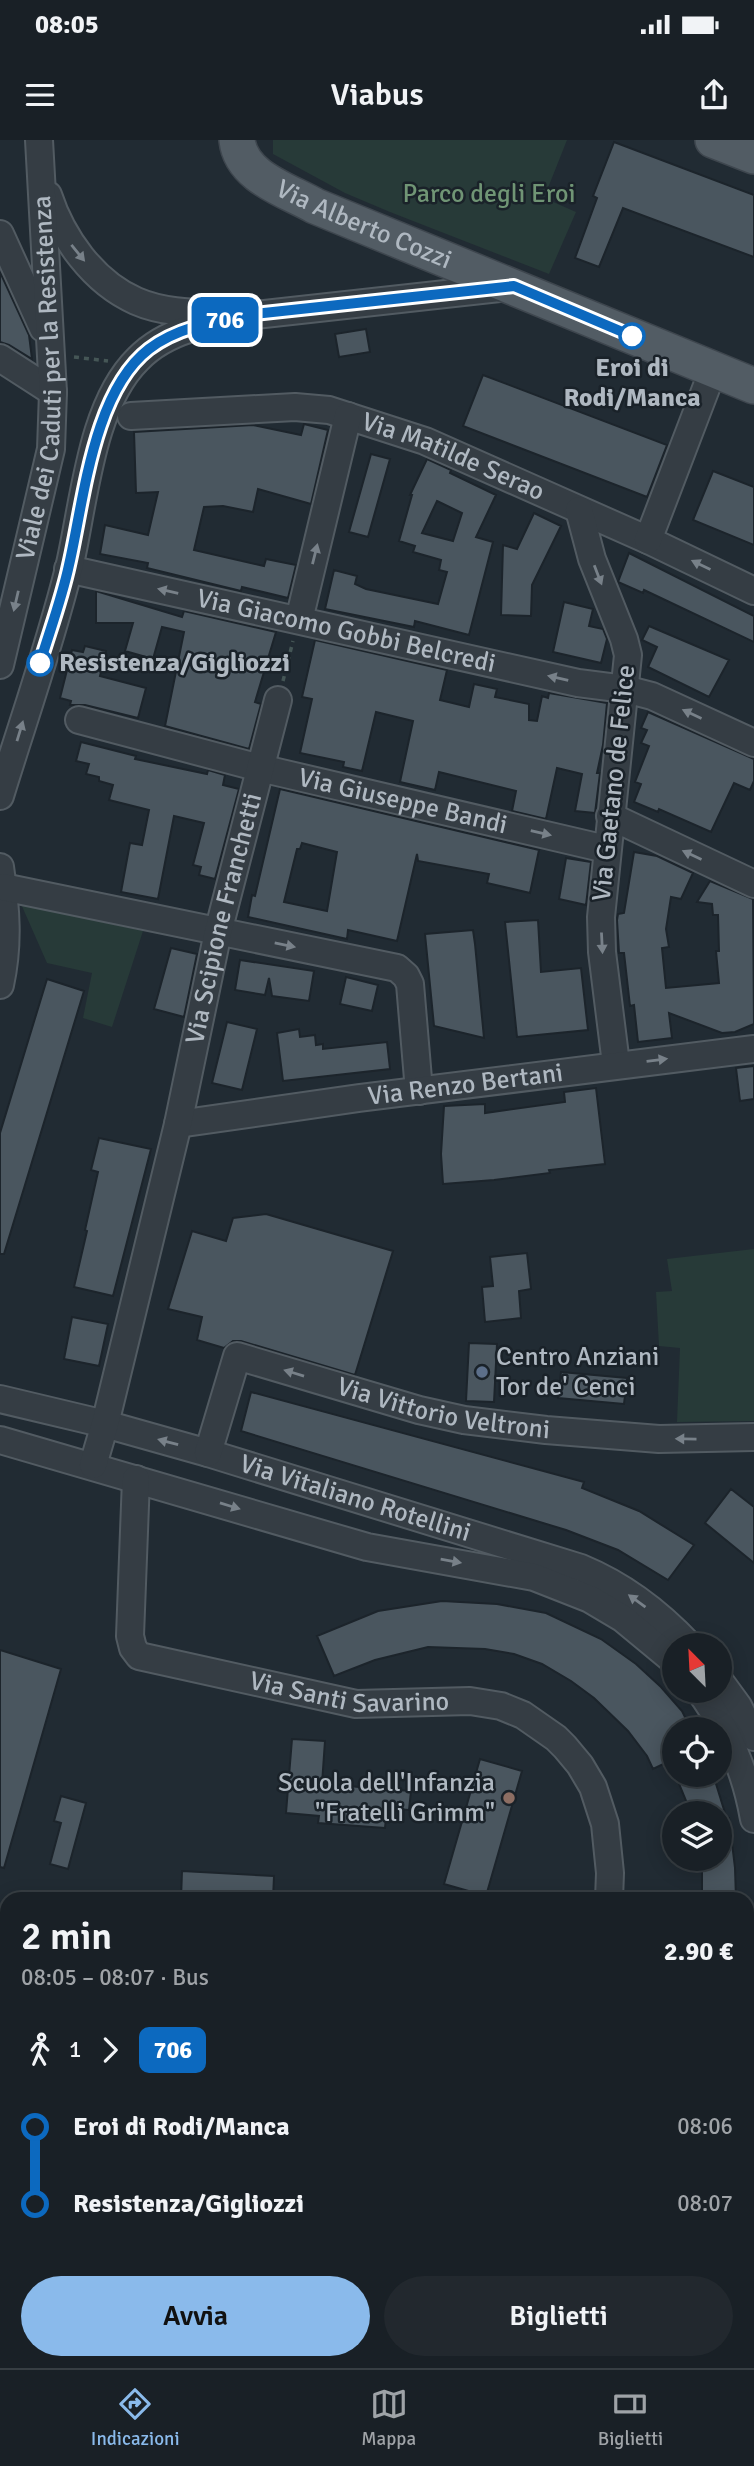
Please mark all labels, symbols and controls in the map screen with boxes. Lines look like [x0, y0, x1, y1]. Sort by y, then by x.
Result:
text: 08:05 [35, 9, 99, 41]
text: Viabus [331, 75, 424, 114]
icon: menu [21, 76, 59, 114]
icon: share [695, 76, 733, 114]
street label: Via Alberto Cozzi [271, 173, 456, 276]
park label: Parco degli Eroi [403, 178, 575, 210]
street label: Viale dei Caduti per la Resistenza [9, 195, 69, 563]
one-way arrow [71, 244, 86, 262]
line badge: 706 [185, 297, 265, 343]
text: 706 [206, 305, 244, 335]
marker: Eroi di Rodi/Manca [619, 323, 645, 349]
place label: Eroi di Rodi/Manca [563, 352, 701, 414]
street label: Via Matilde Serao [358, 406, 549, 508]
one-way arrow [310, 543, 321, 565]
one-way arrow [691, 560, 711, 571]
one-way arrow [593, 565, 604, 586]
street label: Via Giacomo Gobbi Belcredi [194, 582, 498, 680]
one-way arrow [157, 585, 179, 596]
one-way arrow [10, 590, 21, 612]
place label: Resistenza/Gigliozzi [59, 647, 290, 679]
marker: Resistenza/Gigliozzi [27, 650, 53, 676]
street label: Via Gaetano de Felice [586, 663, 642, 903]
one-way arrow [547, 673, 569, 684]
one-way arrow [682, 708, 702, 720]
one-way arrow [15, 720, 25, 741]
street label: Via Giuseppe Bandi [295, 762, 510, 841]
street label: Via Scipione Franchetti [179, 790, 269, 1047]
one-way arrow [530, 828, 552, 839]
one-way arrow [682, 849, 702, 861]
one-way arrow [596, 932, 607, 954]
one-way arrow [274, 940, 296, 951]
one-way arrow [646, 1054, 668, 1065]
street label: Via Renzo Bertani [366, 1057, 565, 1113]
place label: Centro Anziani Tor de' Cenci [496, 1341, 659, 1403]
marker: Centro Anziani Tor de' Cenci [474, 1364, 490, 1380]
one-way arrow [284, 1368, 305, 1378]
street label: Via Vittorio Veltroni [333, 1371, 551, 1446]
one-way arrow [675, 1433, 697, 1445]
one-way arrow [157, 1436, 179, 1447]
street label: Via Vitaliano Rotellini [236, 1448, 475, 1549]
one-way arrow [220, 1502, 241, 1512]
one-way arrow [440, 1556, 462, 1567]
one-way arrow [628, 1594, 646, 1608]
north arrow [662, 1633, 732, 1703]
map controls [662, 1633, 732, 1871]
street label: Via Santi Savarino [246, 1665, 450, 1720]
button: locate [662, 1717, 732, 1787]
place label: Scuola dell'Infanzia "Fratelli Grimm" [278, 1767, 495, 1829]
marker: Scuola dell'Infanzia "Fratelli Grimm" [501, 1790, 517, 1806]
button: layers [662, 1801, 732, 1871]
text: 2 min [21, 1913, 112, 1960]
text: 2.90 € [664, 1936, 733, 1968]
text: 08:05 – 08:07 · Bus [21, 1963, 209, 1992]
icon: walk [21, 2031, 59, 2069]
icon: forward [91, 2031, 129, 2069]
text: 1 [69, 2035, 81, 2064]
text: 706 [153, 2035, 192, 2065]
text: Eroi di Rodi/Manca [73, 2111, 290, 2143]
text: 08:06 [677, 2112, 733, 2141]
text: Resistenza/Gigliozzi [73, 2188, 304, 2220]
text: 08:07 [677, 2189, 733, 2218]
button: Avvia [21, 2276, 370, 2356]
button: Biglietti [384, 2276, 733, 2356]
tab: Indicazioni [91, 2385, 180, 2451]
tab: Mappa [361, 2385, 416, 2451]
tab: Biglietti [598, 2385, 663, 2451]

